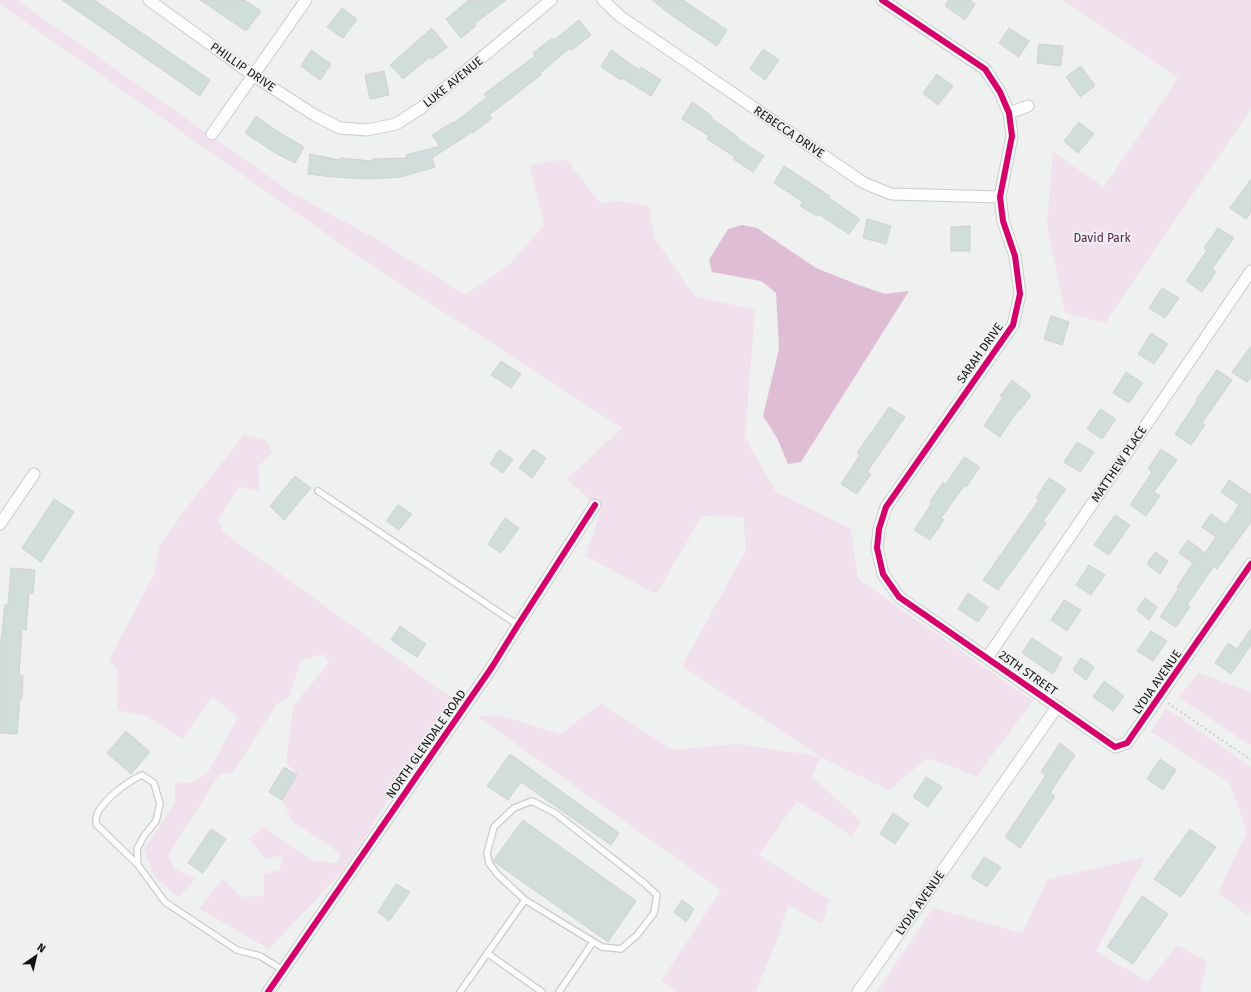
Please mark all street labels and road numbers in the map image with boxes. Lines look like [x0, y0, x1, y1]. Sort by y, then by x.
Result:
street label: PHILLIP DRIVE [208, 39, 278, 95]
street label: LUKE AVENUE [420, 54, 486, 110]
street label: REBECCA DRIVE [751, 103, 827, 161]
street label: SARAH DRIVE [954, 320, 1006, 386]
street label: MATTHEW PLACE [1088, 423, 1150, 505]
street label: LYDIA AVENUE [1130, 647, 1184, 717]
street label: 25TH STREET [996, 648, 1060, 699]
street label: NORTH GLENDALE ROAD [383, 687, 469, 801]
street label: LYDIA AVENUE [893, 868, 947, 938]

